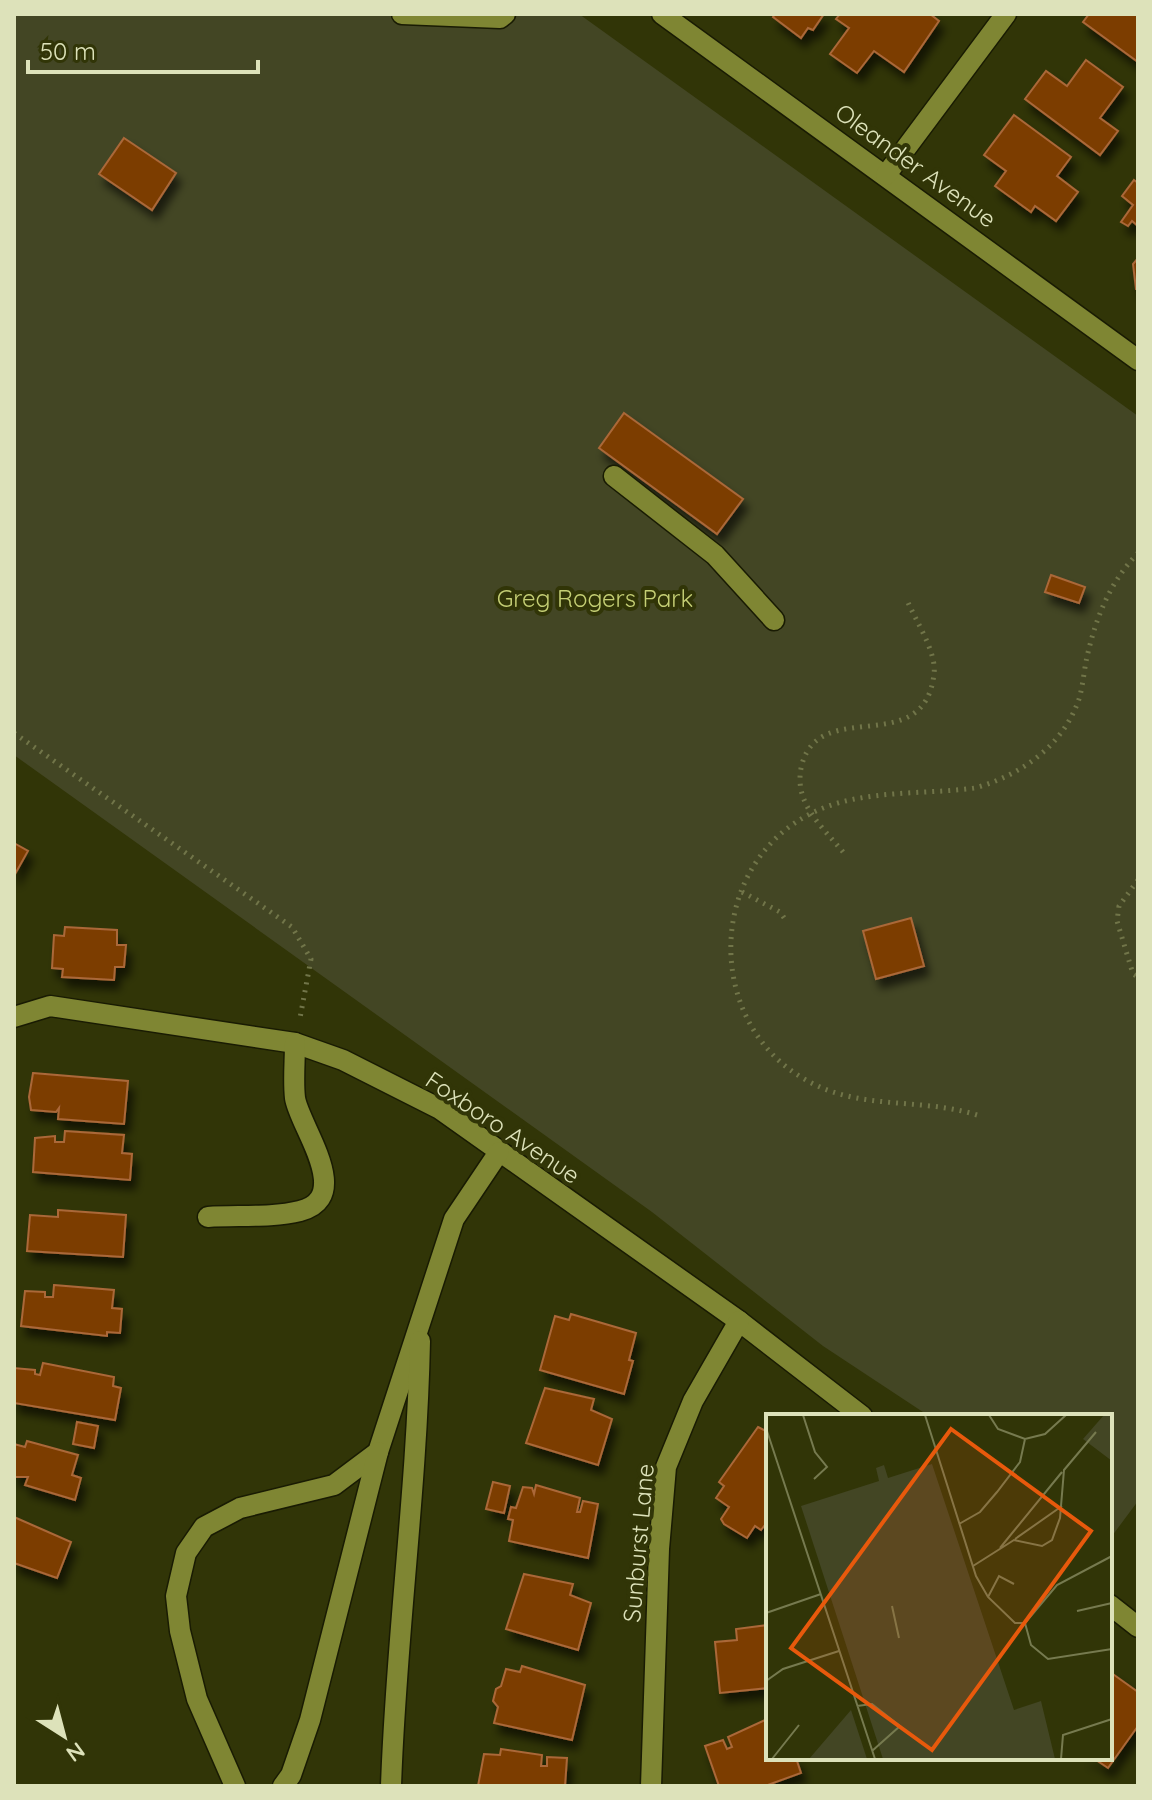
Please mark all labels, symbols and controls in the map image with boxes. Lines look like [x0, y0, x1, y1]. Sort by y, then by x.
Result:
scale bar [28, 24, 258, 74]
text: 50 m [40, 36, 96, 66]
street label: Oleander Avenue [830, 97, 1002, 233]
park label: Greg Rogers Park [497, 583, 693, 613]
street label: Foxboro Avenue [420, 1064, 586, 1190]
inset map [766, 1414, 1112, 1760]
street label: Sunburst Lane [616, 1462, 660, 1624]
north arrow [24, 1696, 104, 1776]
text: N [61, 1736, 91, 1768]

